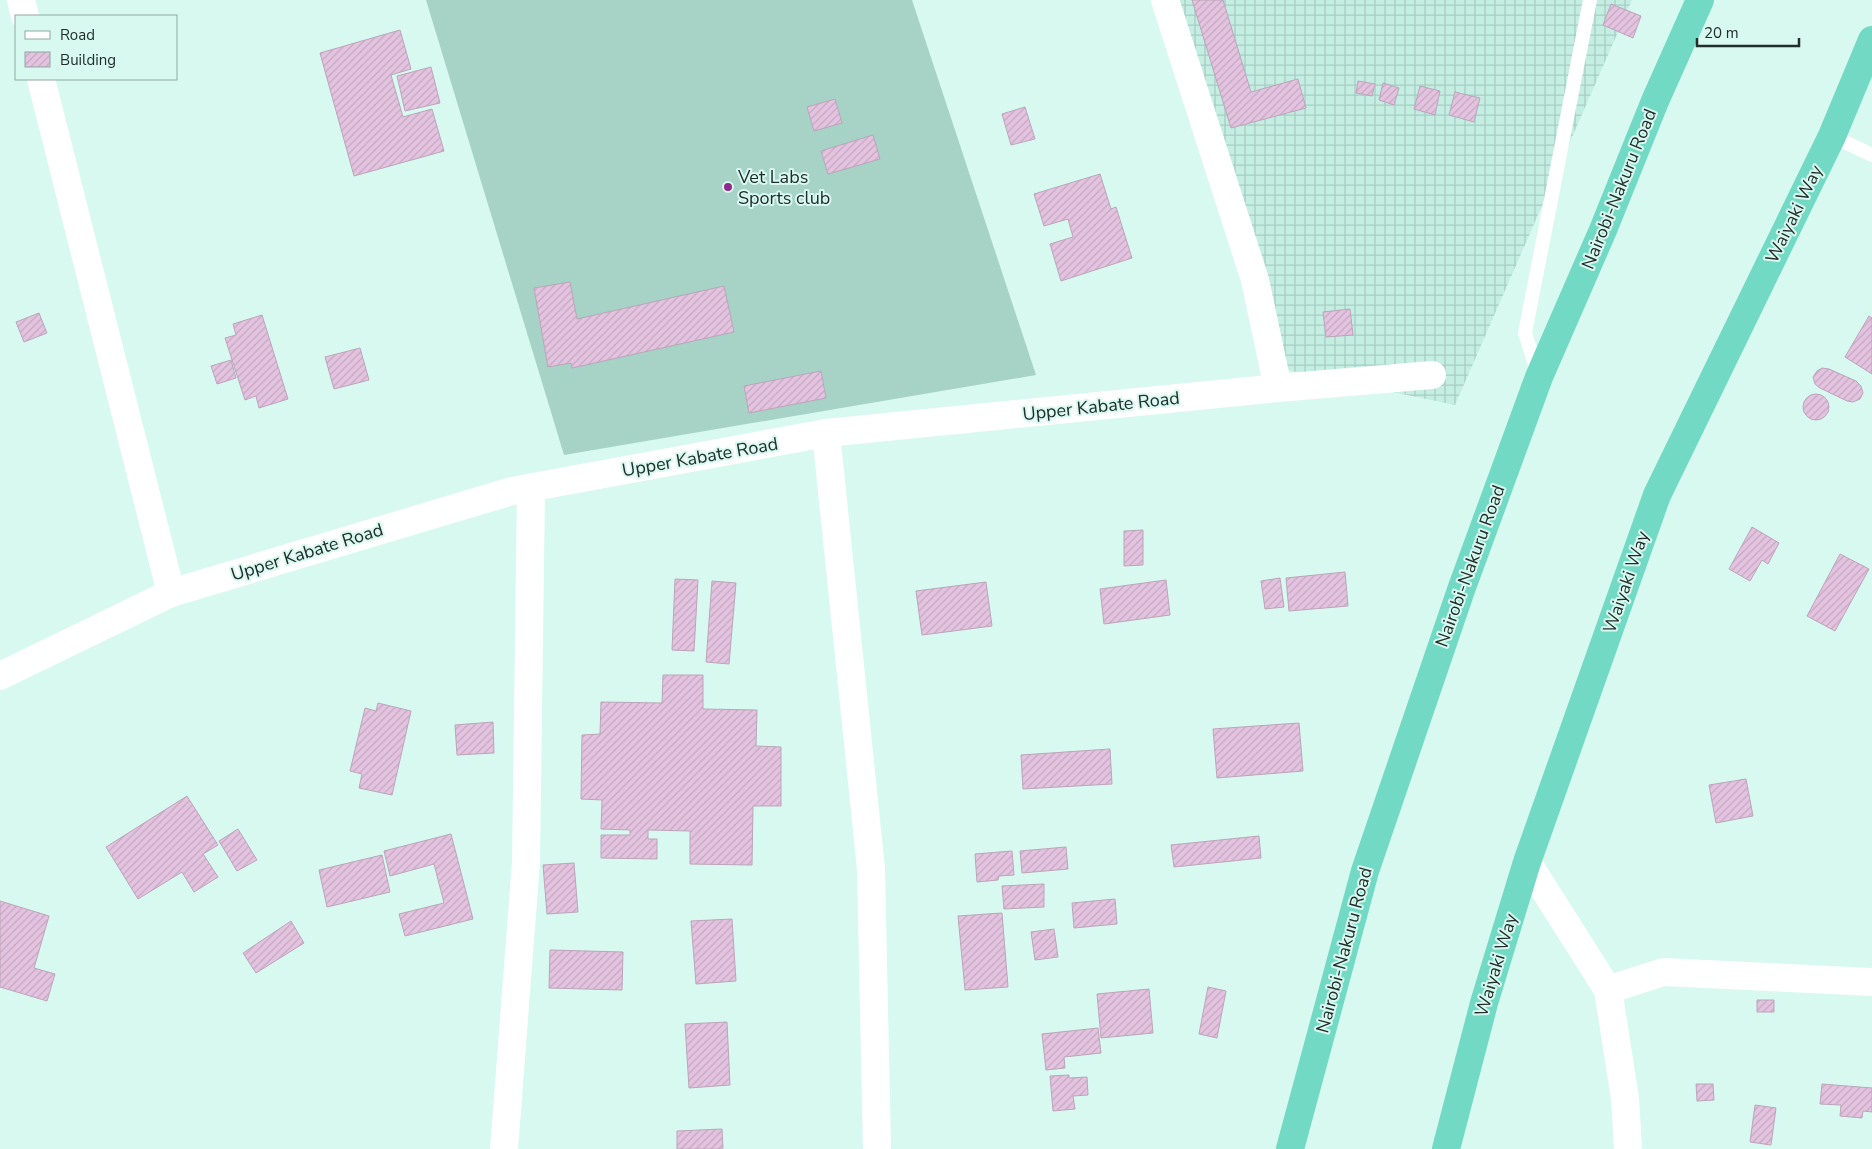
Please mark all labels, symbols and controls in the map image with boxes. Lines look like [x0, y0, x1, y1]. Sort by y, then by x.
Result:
legend [15, 15, 178, 80]
scale bar [1697, 15, 1800, 47]
text: 20 m [1704, 23, 1739, 43]
text: Road [60, 25, 95, 45]
text: Building [60, 50, 116, 70]
street label: Nairobi-Nakuru Road [1576, 105, 1662, 273]
street label: Waiyaki Way [1760, 160, 1828, 267]
place label: Vet Labs Sports club [737, 165, 830, 210]
marker: Vet Labs Sports club [722, 181, 734, 193]
street label: Upper Kabate Road [1021, 386, 1181, 426]
street label: Upper Kabate Road [620, 431, 780, 483]
street label: Nairobi-Nakuru Road [1430, 482, 1510, 650]
street label: Upper Kabate Road [228, 517, 386, 587]
street label: Waiyaki Way [1597, 527, 1655, 636]
street label: Nairobi-Nakuru Road [1310, 864, 1378, 1036]
street label: Waiyaki Way [1469, 910, 1523, 1019]

